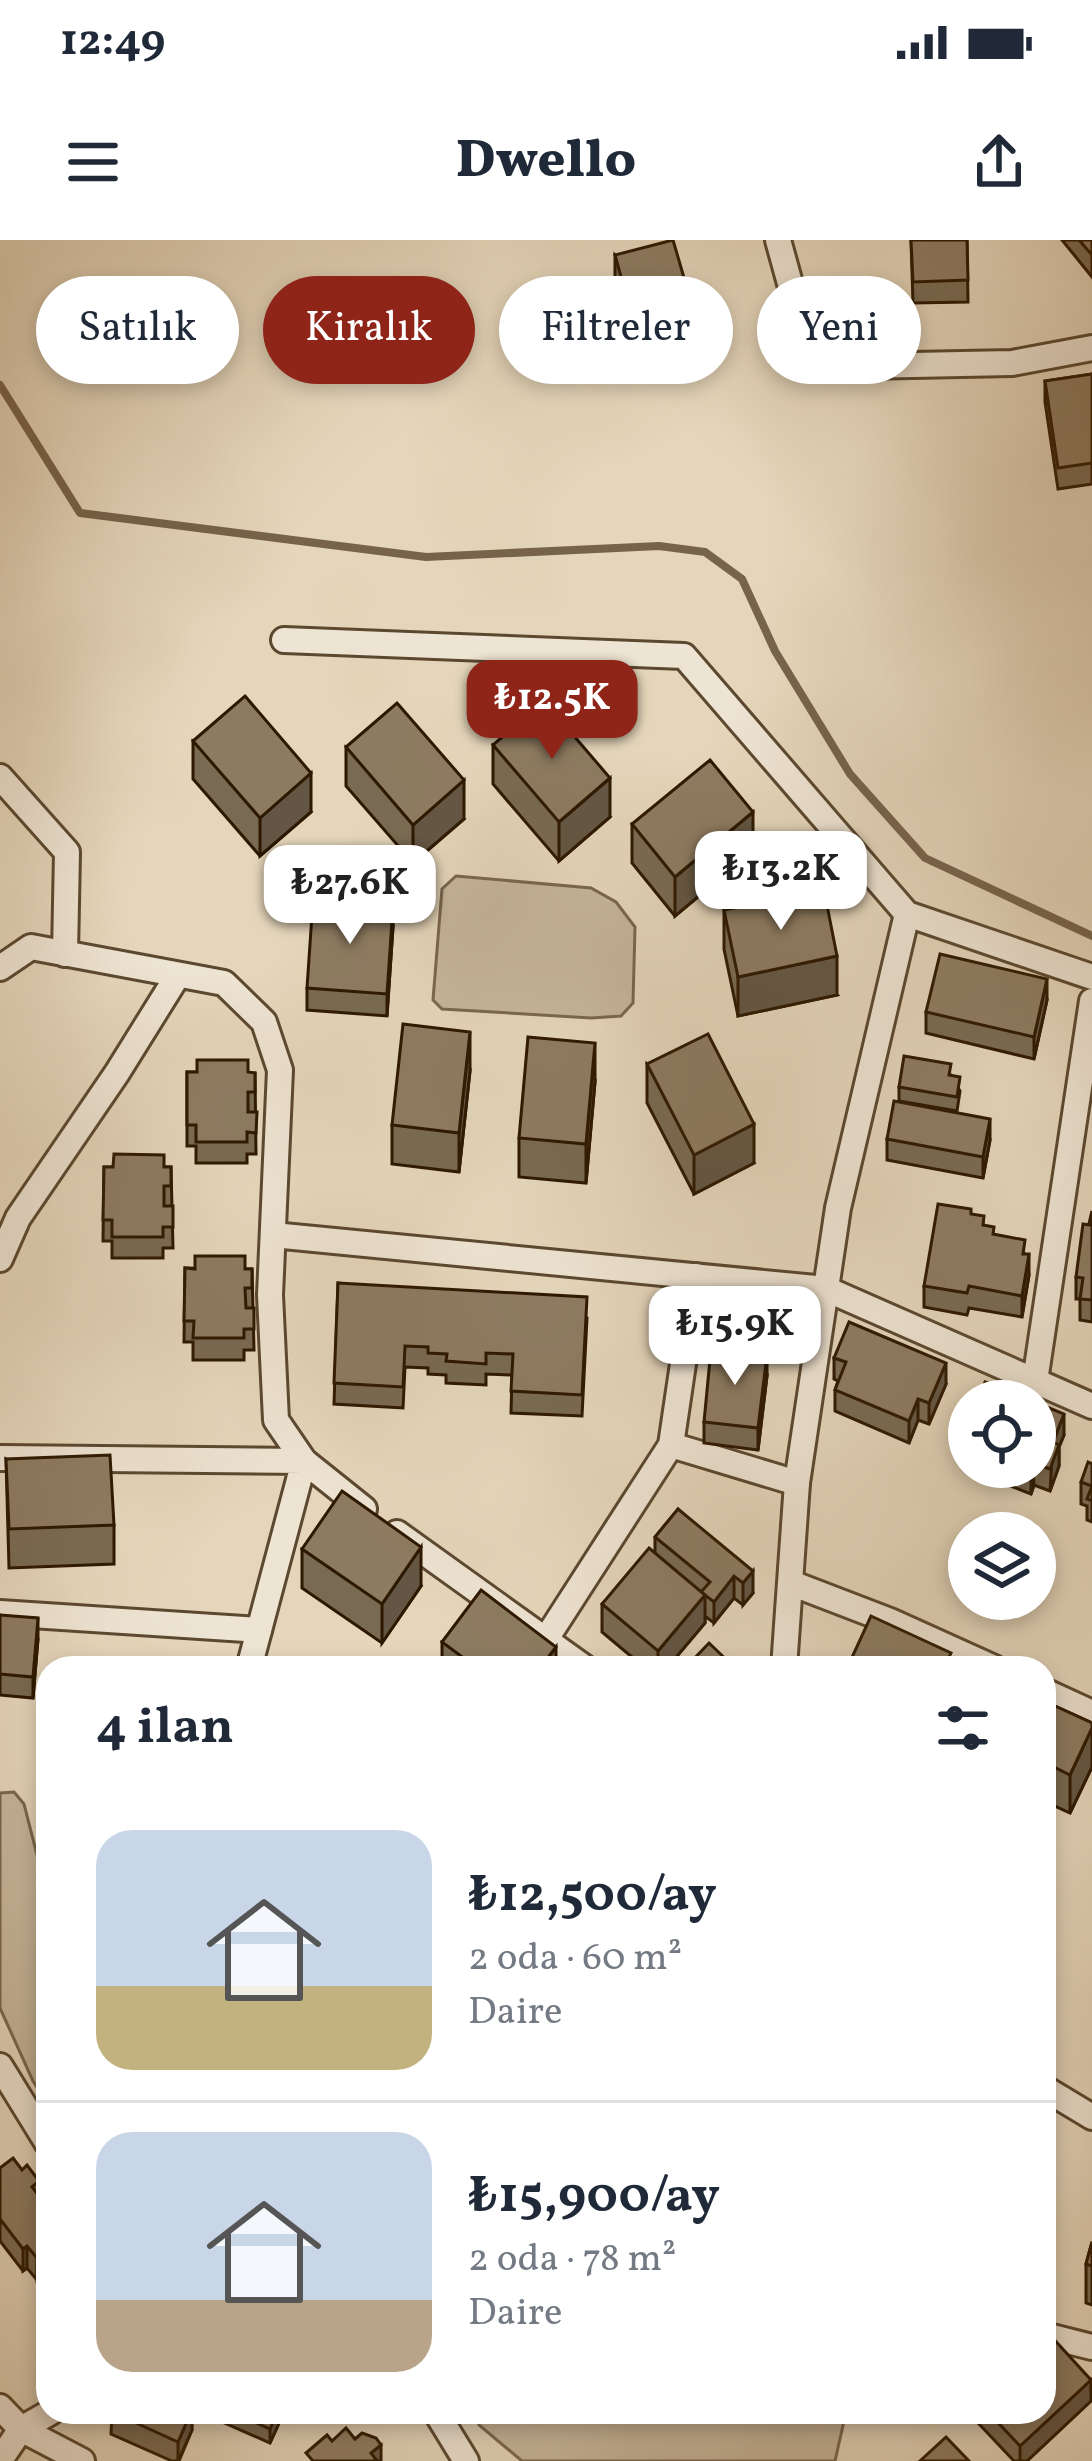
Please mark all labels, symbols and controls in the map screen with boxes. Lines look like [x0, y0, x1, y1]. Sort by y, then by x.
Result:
text: 12:49 [60, 11, 165, 74]
text: Dwello [456, 125, 636, 200]
icon: menu [60, 129, 126, 195]
icon: share [966, 129, 1032, 195]
chip: Satılık [36, 276, 239, 384]
chip: Kiralık [263, 276, 475, 384]
chip: Filtreler [499, 276, 733, 384]
chip: Yeni [757, 276, 921, 384]
pin: ₺12.5K [454, 660, 650, 762]
text: ₺12.5K [494, 672, 610, 726]
pin: ₺13.2K [683, 831, 879, 933]
text: ₺13.2K [722, 843, 840, 897]
pin: ₺27.6K [252, 845, 448, 947]
text: ₺27.6K [291, 857, 409, 911]
pin: ₺15.9K [637, 1286, 833, 1388]
text: ₺15.9K [676, 1298, 794, 1352]
map controls [948, 1380, 1056, 1620]
button: locate [948, 1380, 1056, 1488]
button: layers [948, 1512, 1056, 1620]
text: 4 ilan [96, 1693, 234, 1764]
icon: filters [930, 1695, 996, 1761]
text: ₺12,500/ay [468, 1861, 717, 1932]
icon: home [192, 1878, 336, 2022]
text: 2 oda · 60 m² [468, 1932, 682, 1986]
text: Daire [468, 1986, 562, 2040]
text: ₺15,900/ay [468, 2162, 720, 2233]
icon: home [192, 2180, 336, 2324]
text: 2 oda · 78 m² [468, 2233, 676, 2287]
text: Daire [468, 2287, 562, 2341]

